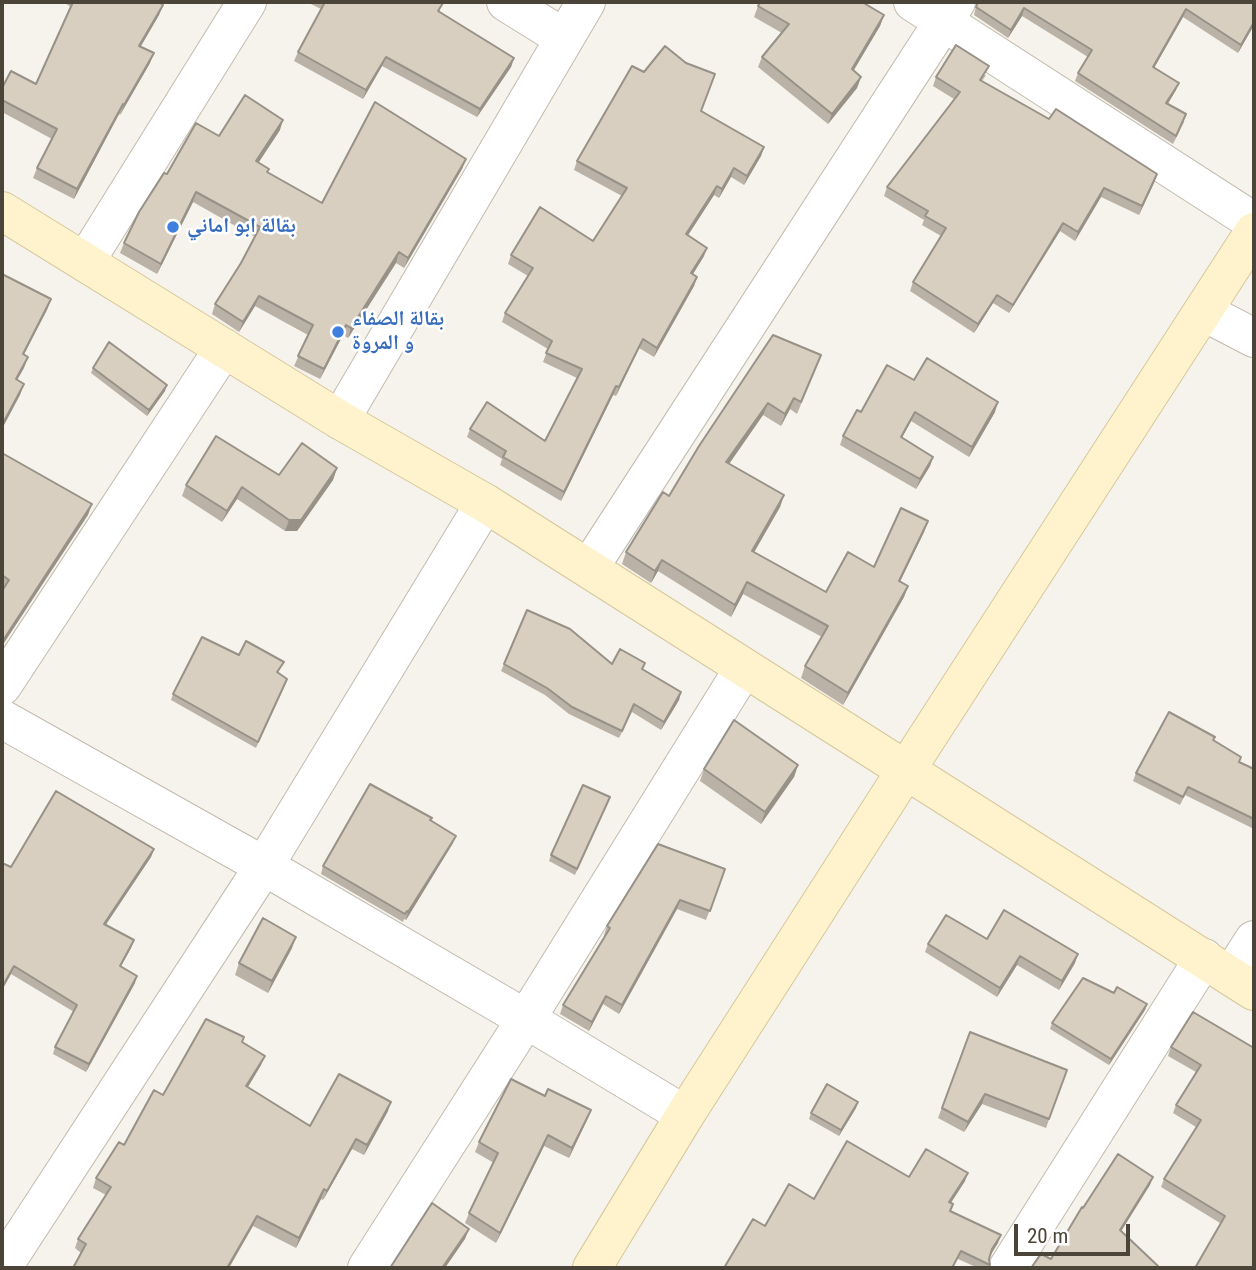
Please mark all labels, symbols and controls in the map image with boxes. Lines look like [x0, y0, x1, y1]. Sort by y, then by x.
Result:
place label: بقالة ابو اماني [187, 214, 296, 240]
marker: بقالة ابو اماني [165, 219, 181, 235]
place label: بقالة الصفاء و المروة [352, 307, 444, 357]
marker: بقالة الصفاء و المروة [330, 324, 346, 340]
scale bar [1018, 1210, 1134, 1254]
text: 20 m [1027, 1224, 1068, 1248]

